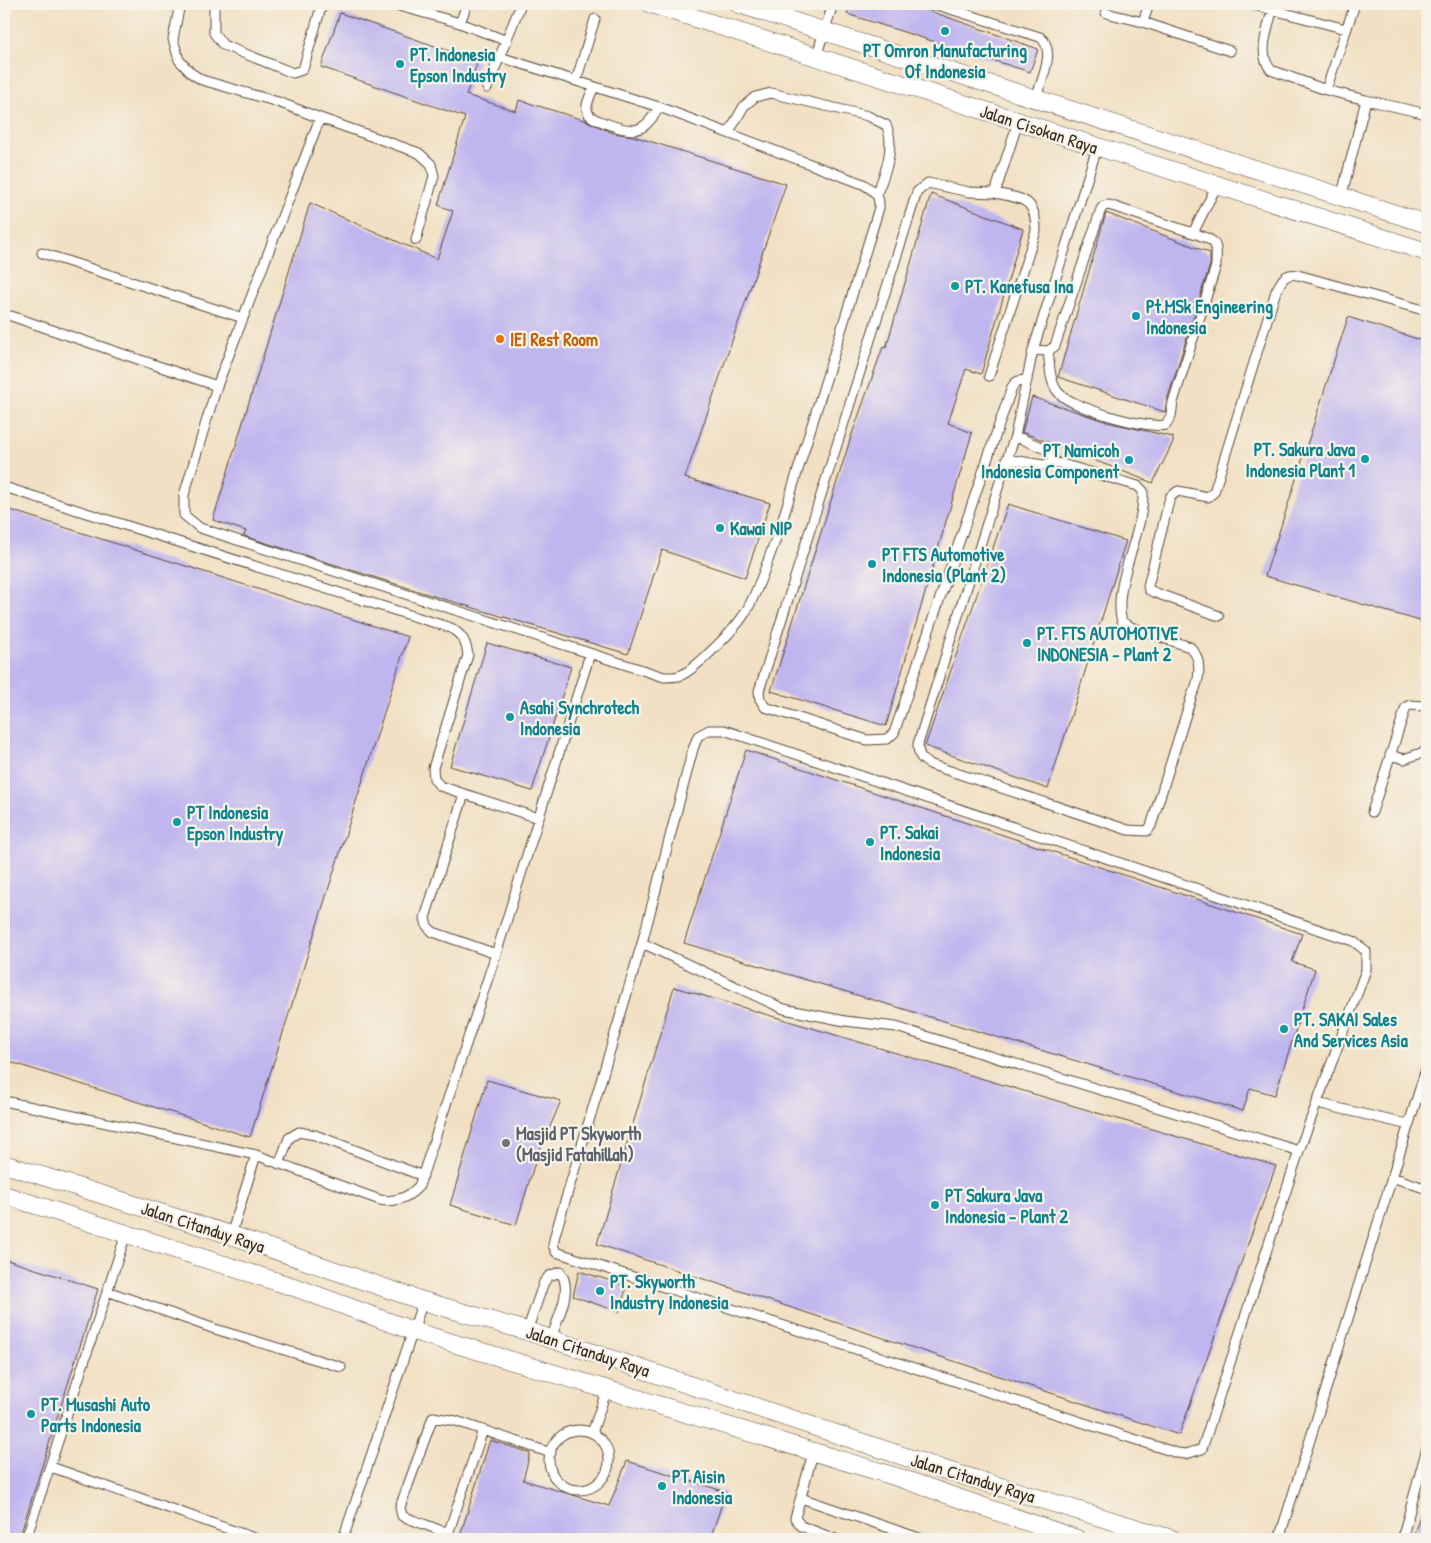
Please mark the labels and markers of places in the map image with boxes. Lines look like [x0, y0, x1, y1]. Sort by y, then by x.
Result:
marker: PT Omron Manufacturing Of Indonesia [939, 25, 951, 37]
place label: PT Omron Manufacturing Of Indonesia [863, 38, 1027, 84]
place label: PT. Indonesia Epson Industry [410, 42, 507, 89]
marker: PT. Indonesia Epson Industry [394, 58, 406, 70]
place label: PT. Kanefusa Ina [965, 274, 1074, 299]
marker: PT. Kanefusa Ina [949, 280, 961, 292]
place label: Pt.MSk Engineering Indonesia [1146, 294, 1273, 340]
marker: Pt.MSk Engineering Indonesia [1130, 310, 1142, 322]
place label: IEI Rest Room [510, 327, 598, 352]
marker: IEI Rest Room [494, 333, 506, 345]
place label: PT. Sakura Java Indonesia Plant 1 [1245, 437, 1356, 483]
place label: PT Namicoh Indonesia Component [981, 438, 1120, 485]
marker: PT. Sakura Java Indonesia Plant 1 [1359, 453, 1371, 465]
marker: PT Namicoh Indonesia Component [1123, 454, 1135, 466]
place label: Kawai NIP [730, 516, 793, 541]
marker: Kawai NIP [714, 522, 726, 534]
place label: PT FTS Automotive Indonesia (Plant 2) [882, 542, 1006, 588]
marker: PT FTS Automotive Indonesia (Plant 2) [866, 558, 878, 570]
place label: PT. FTS AUTOMOTIVE INDONESIA - Plant 2 [1037, 621, 1179, 667]
marker: PT. FTS AUTOMOTIVE INDONESIA - Plant 2 [1021, 637, 1033, 649]
place label: Asahi Synchrotech Indonesia [520, 695, 640, 741]
marker: Asahi Synchrotech Indonesia [504, 711, 516, 723]
place label: PT Indonesia Epson Industry [187, 800, 284, 847]
marker: PT Indonesia Epson Industry [171, 816, 183, 828]
place label: PT. Sakai Indonesia [880, 820, 941, 866]
marker: PT. Sakai Indonesia [864, 836, 876, 848]
place label: PT. SAKAI Sales And Services Asia [1294, 1007, 1409, 1053]
marker: PT. SAKAI Sales And Services Asia [1278, 1023, 1290, 1035]
place label: Masjid PT Skyworth (Masjid Fatahillah) [516, 1121, 641, 1167]
marker: Masjid PT Skyworth (Masjid Fatahillah) [500, 1137, 512, 1149]
place label: PT Sakura Java Indonesia - Plant 2 [945, 1183, 1068, 1229]
marker: PT Sakura Java Indonesia - Plant 2 [929, 1199, 941, 1211]
place label: PT. Skyworth Industry Indonesia [610, 1269, 729, 1316]
marker: PT. Skyworth Industry Indonesia [594, 1285, 606, 1297]
place label: PT. Musashi Auto Parts Indonesia [41, 1392, 151, 1438]
marker: PT. Musashi Auto Parts Indonesia [25, 1408, 37, 1420]
place label: PT Aisin Indonesia [672, 1464, 733, 1510]
marker: PT Aisin Indonesia [656, 1480, 668, 1492]

